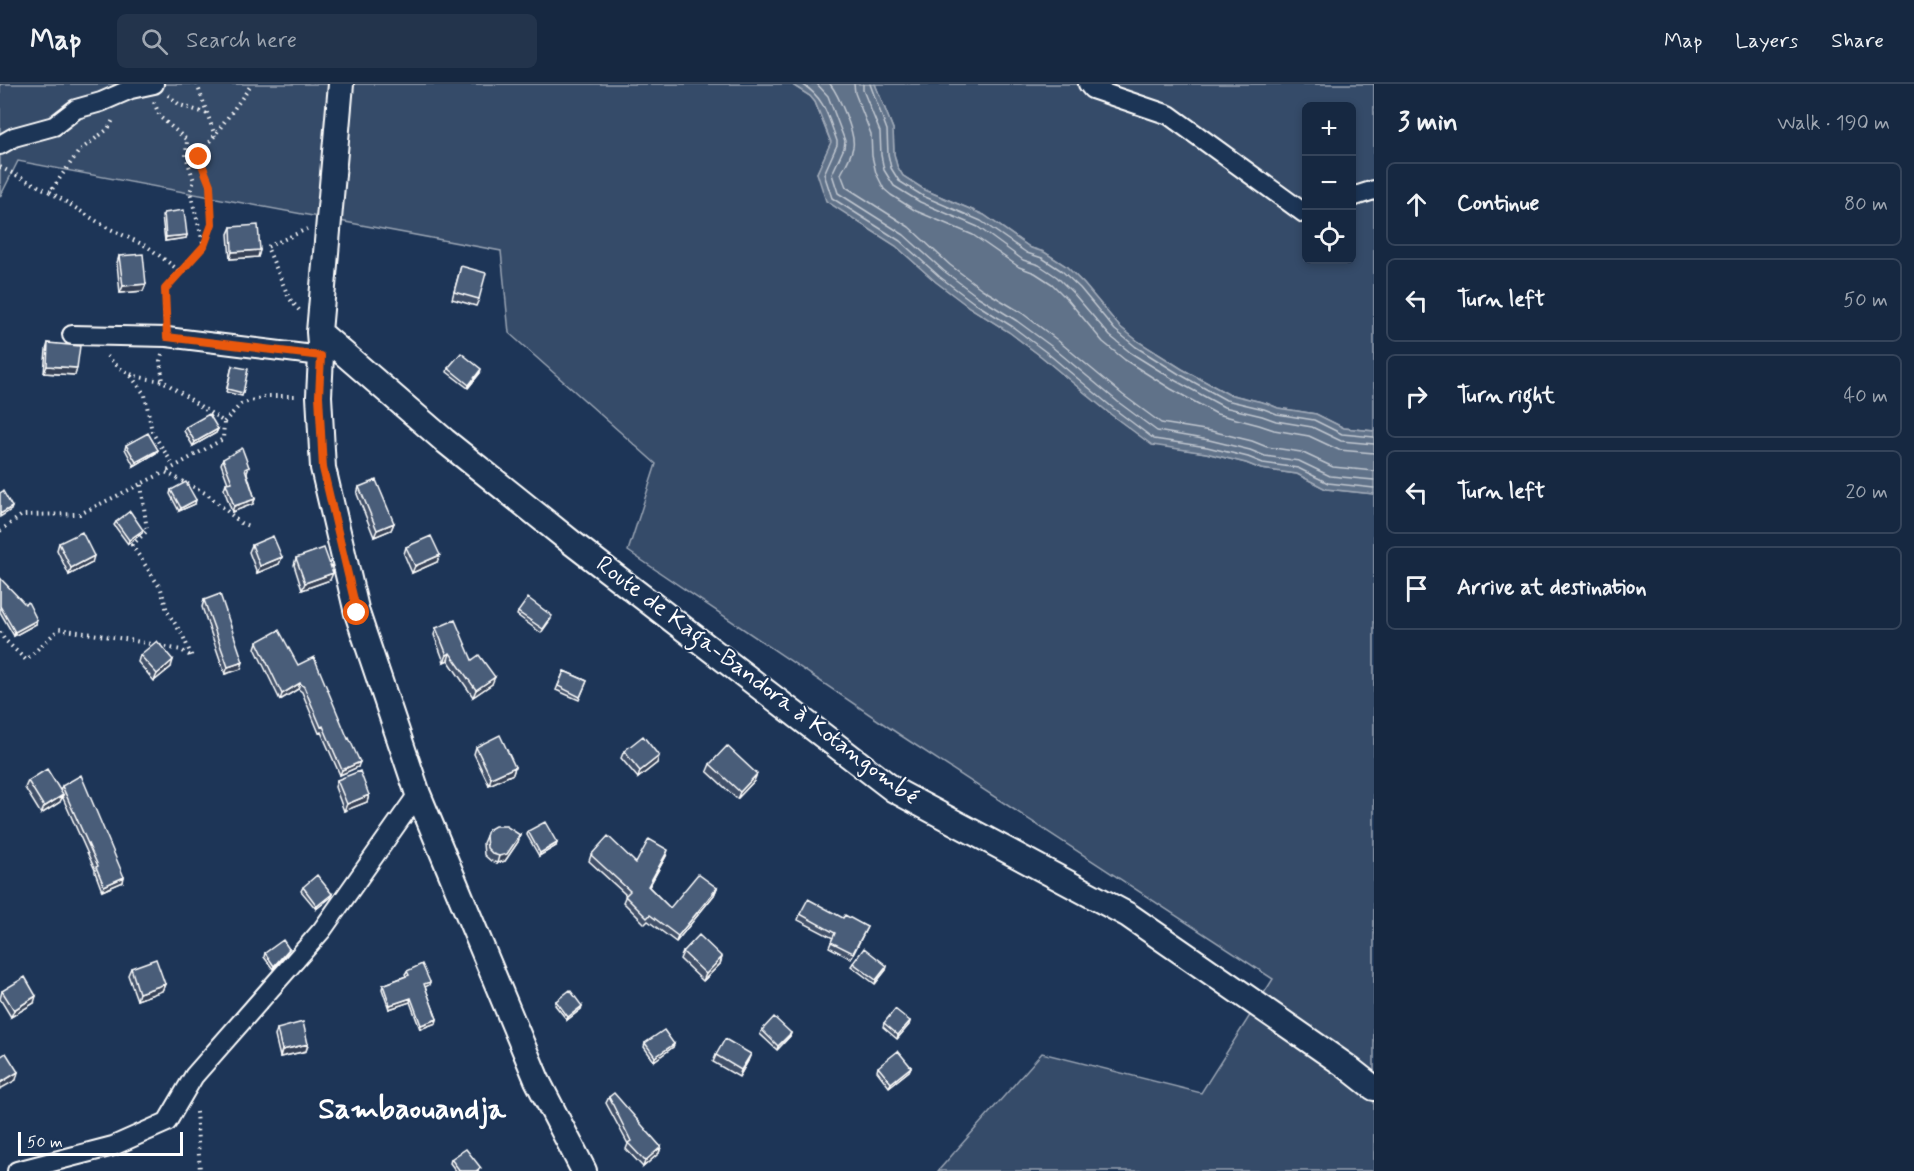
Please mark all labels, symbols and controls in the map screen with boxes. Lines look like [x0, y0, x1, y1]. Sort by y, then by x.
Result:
search box [117, 14, 537, 68]
text: Map [30, 23, 81, 60]
icon: search [138, 25, 171, 58]
text: Search here [186, 27, 297, 55]
text: Map [1664, 27, 1702, 55]
text: Layers [1735, 27, 1798, 55]
text: Share [1831, 27, 1884, 55]
map controls [1302, 102, 1356, 264]
button: + [1302, 102, 1356, 156]
text: 3 min [1398, 106, 1458, 140]
text: Walk · 190 m [1777, 110, 1890, 137]
route end [185, 143, 211, 169]
button: − [1302, 156, 1356, 210]
icon: ahead [1400, 188, 1433, 221]
text: Continue [1457, 190, 1539, 218]
text: 80 m [1844, 191, 1888, 218]
button: locate [1302, 210, 1356, 264]
icon: left [1400, 284, 1433, 317]
text: Turn left [1457, 286, 1545, 314]
text: 50 m [1843, 287, 1888, 314]
icon: right [1400, 380, 1433, 413]
text: Turn right [1457, 382, 1555, 410]
text: 40 m [1844, 383, 1888, 410]
icon: left [1400, 476, 1433, 509]
text: Turn left [1457, 478, 1545, 506]
text: 20 m [1845, 479, 1888, 506]
street label: Route de Kaga-Bandora à Kotangombé [588, 549, 925, 815]
icon: arrive [1400, 572, 1433, 605]
text: Arrive at destination [1457, 574, 1647, 602]
route start [343, 599, 369, 625]
district label: Sambaouandja [318, 1090, 507, 1130]
scale bar [18, 1129, 183, 1156]
text: 50 m [27, 1132, 63, 1153]

